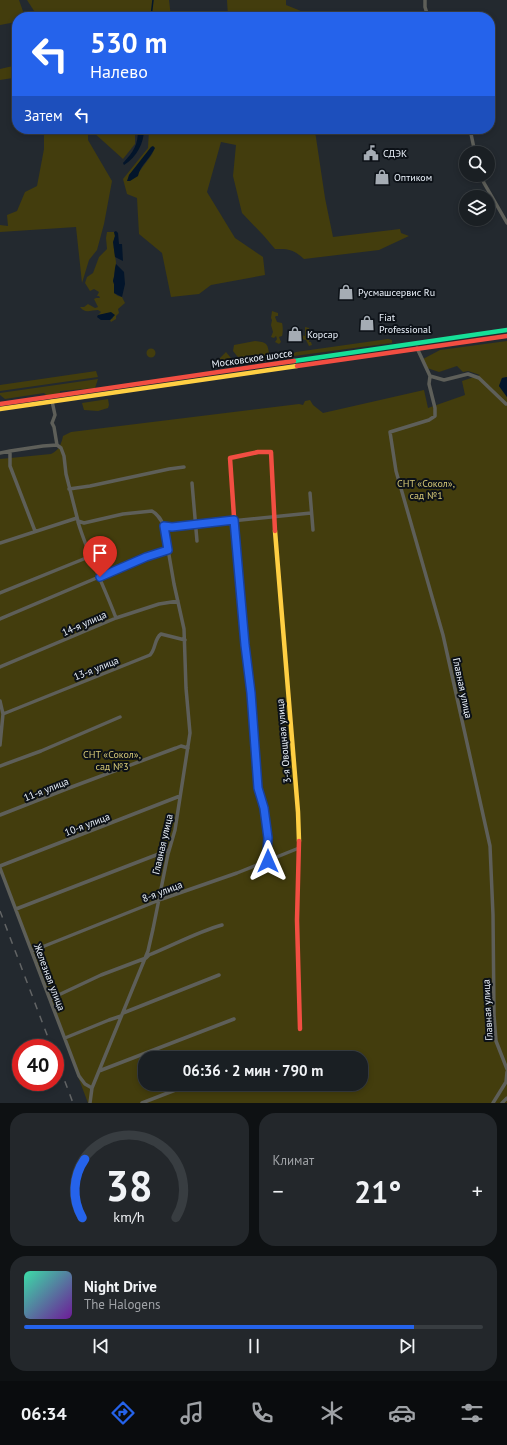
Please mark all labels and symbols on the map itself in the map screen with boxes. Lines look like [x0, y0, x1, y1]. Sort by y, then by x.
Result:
public building icon: СДЭК [362, 144, 380, 162]
place label: СДЭК [383, 147, 407, 160]
shop icon: Оптиком [373, 168, 391, 186]
place label: Оптиком [394, 171, 432, 184]
shop icon: Русмашсервис Ru [337, 283, 355, 301]
place label: Русмашсервис Ru [358, 286, 435, 299]
place label: Fiat Professional [379, 311, 431, 336]
shop icon: Fiat Professional [358, 314, 376, 332]
shop icon: Корсар [286, 325, 304, 343]
place label: Корсар [307, 328, 338, 341]
street label: Московское шоссе [211, 346, 293, 371]
park label: СНТ «Сокол», сад №1 [397, 477, 455, 502]
pin [83, 536, 117, 577]
street label: 14-я улица [60, 608, 109, 639]
street label: 13-я улица [72, 654, 121, 683]
street label: Главная улица [450, 657, 475, 720]
street label: 3-я Овощная улица [273, 698, 294, 784]
park label: СНТ «Сокол», сад №3 [83, 748, 141, 773]
street label: 11-я улица [22, 775, 71, 804]
street label: 10-я улица [63, 810, 112, 839]
street label: Главная улица [149, 813, 176, 876]
position arrow [247, 840, 289, 882]
street label: 8-я улица [140, 878, 184, 905]
street label: Железная улица [31, 941, 68, 1012]
street label: Главная улица [479, 979, 496, 1041]
speed limit sign: 40 [12, 1039, 64, 1091]

